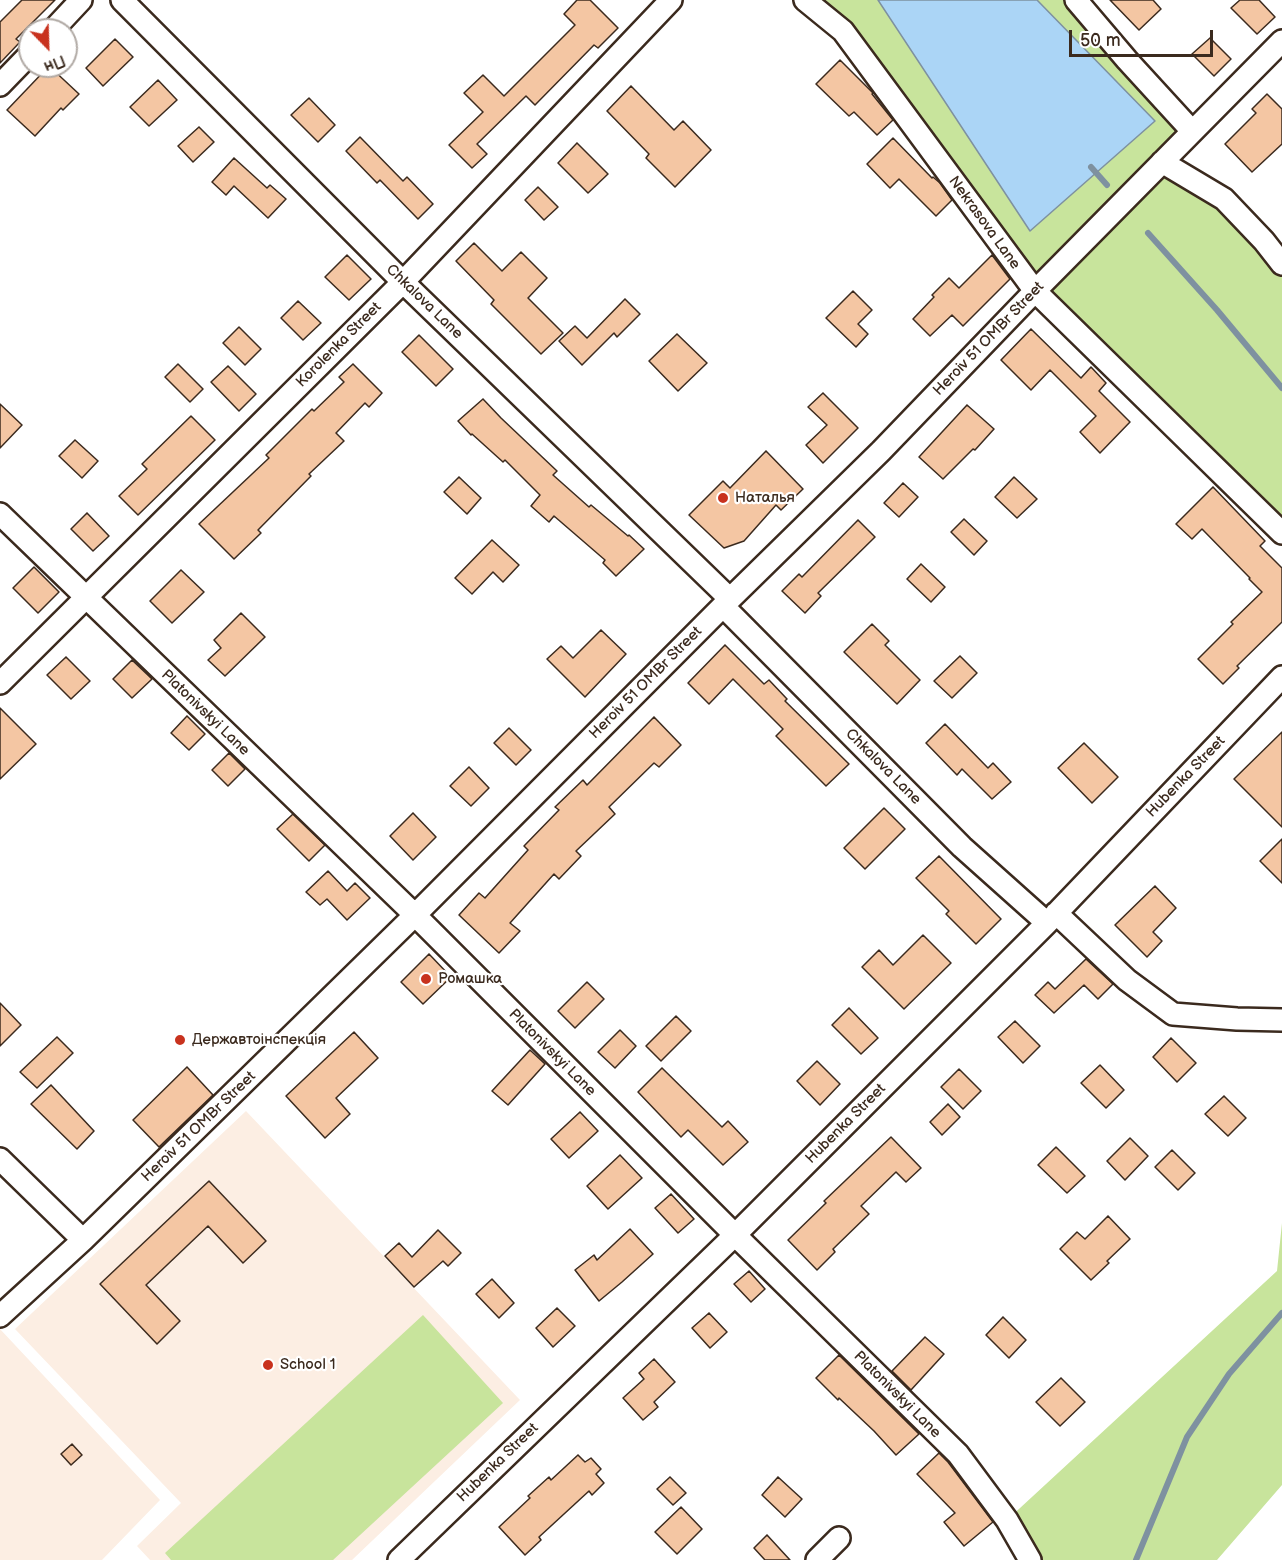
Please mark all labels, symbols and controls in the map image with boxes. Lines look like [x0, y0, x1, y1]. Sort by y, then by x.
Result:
north arrow [18, 18, 78, 78]
scale bar [1072, 18, 1216, 56]
text: 50 m [1080, 30, 1121, 51]
text: Пн [41, 50, 68, 76]
street label: Nekrasova Lane [944, 173, 1024, 273]
street label: Chkalova Lane [382, 261, 466, 343]
street label: Heroiv 51 OMBr Street [930, 278, 1048, 400]
street label: Korolenka Street [293, 299, 385, 391]
place label: Наталья [735, 489, 795, 507]
marker: Наталья [716, 491, 730, 505]
street label: Heroiv 51 OMBr Street [586, 623, 706, 743]
street label: Platonivskyi Lane [157, 666, 253, 760]
street label: Chkalova Lane [841, 725, 925, 809]
street label: Hubenka Street [1143, 733, 1229, 821]
place label: Ромашка [438, 970, 502, 988]
marker: Ромашка [419, 972, 433, 986]
street label: Platonivskyi Lane [505, 1006, 599, 1100]
place label: Державтоінспекція [192, 1031, 326, 1049]
marker: Державтоінспекція [173, 1033, 187, 1047]
street label: Heroiv 51 OMBr Street [138, 1068, 260, 1186]
street label: Hubenka Street [802, 1080, 890, 1168]
street label: Platonivskyi Lane [850, 1348, 944, 1442]
place label: School 1 [280, 1356, 336, 1374]
marker: School 1 [261, 1358, 275, 1372]
street label: Hubenka Street [454, 1420, 542, 1506]

